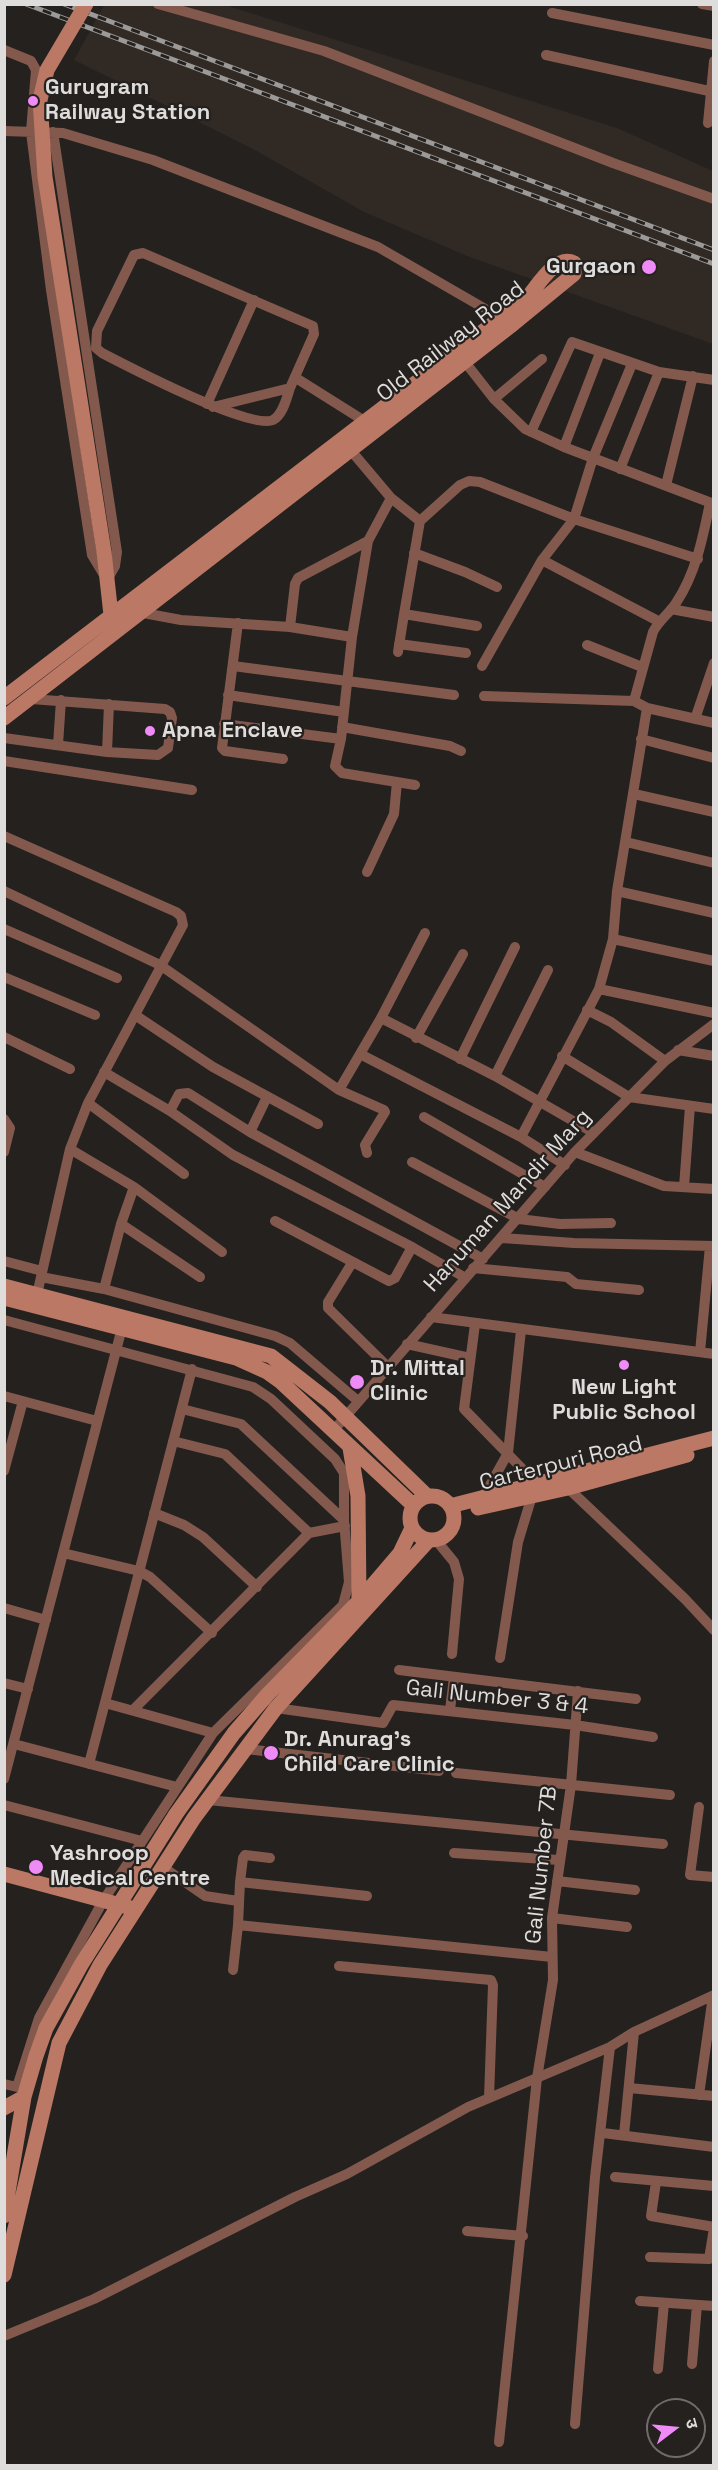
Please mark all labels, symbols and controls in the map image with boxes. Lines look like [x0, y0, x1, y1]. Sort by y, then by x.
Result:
place label: Gurugram Railway Station [45, 75, 210, 126]
marker: Gurugram Railway Station [26, 94, 40, 108]
place label: Gurgaon [546, 254, 636, 280]
marker: Gurgaon [640, 258, 658, 276]
street label: Old Railway Road [372, 276, 530, 408]
place label: Apna Enclave [162, 718, 303, 744]
marker: Apna Enclave [143, 724, 157, 738]
street label: Hanuman Mandir Marg [419, 1104, 597, 1298]
place label: Dr. Mittal Clinic [370, 1356, 465, 1408]
marker: New Light Public School [617, 1358, 631, 1372]
marker: Dr. Mittal Clinic [348, 1373, 366, 1391]
place label: New Light Public School [552, 1375, 696, 1426]
street label: Carterpuri Road [477, 1431, 645, 1497]
street label: Gali Number 3 & 4 [404, 1675, 590, 1721]
place label: Dr. Anurag's Child Care Clinic [284, 1727, 455, 1778]
marker: Dr. Anurag's Child Care Clinic [262, 1744, 280, 1762]
street label: Gali Number 7B [521, 1785, 563, 1945]
place label: Yashroop Medical Centre [50, 1841, 210, 1892]
marker: Yashroop Medical Centre [27, 1858, 45, 1876]
north arrow [646, 2398, 706, 2458]
text: उ [680, 2416, 703, 2431]

